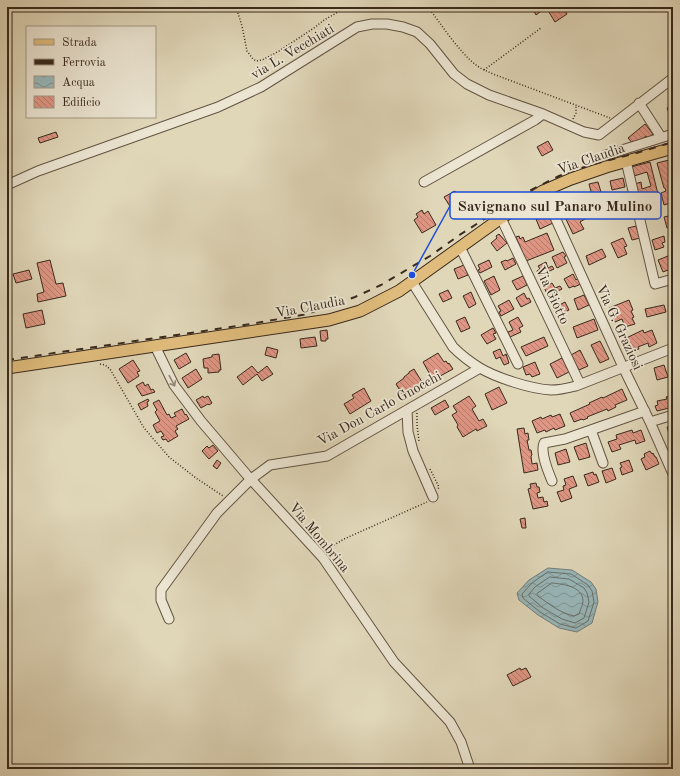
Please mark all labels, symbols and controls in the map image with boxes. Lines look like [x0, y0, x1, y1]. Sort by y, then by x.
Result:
street label: via L. Vecchiati [248, 21, 337, 82]
legend [26, 26, 156, 118]
text: Strada [62, 37, 97, 49]
text: Ferrovia [62, 57, 106, 69]
text: Acqua [62, 77, 95, 89]
text: Edificio [62, 97, 101, 109]
street label: Via Claudia [556, 141, 627, 177]
callout: Savignano sul Panaro Mulino [450, 192, 661, 219]
text: Savignano sul Panaro Mulino [458, 200, 652, 215]
street label: Via Giotto [533, 264, 572, 327]
street label: Via G. Graziosi [593, 283, 645, 372]
street label: Via Claudia [274, 293, 346, 321]
street label: Via Don Carlo Gnocchi [315, 369, 444, 449]
one-way arrow [169, 375, 177, 387]
street label: Via Mombrina [286, 500, 352, 575]

